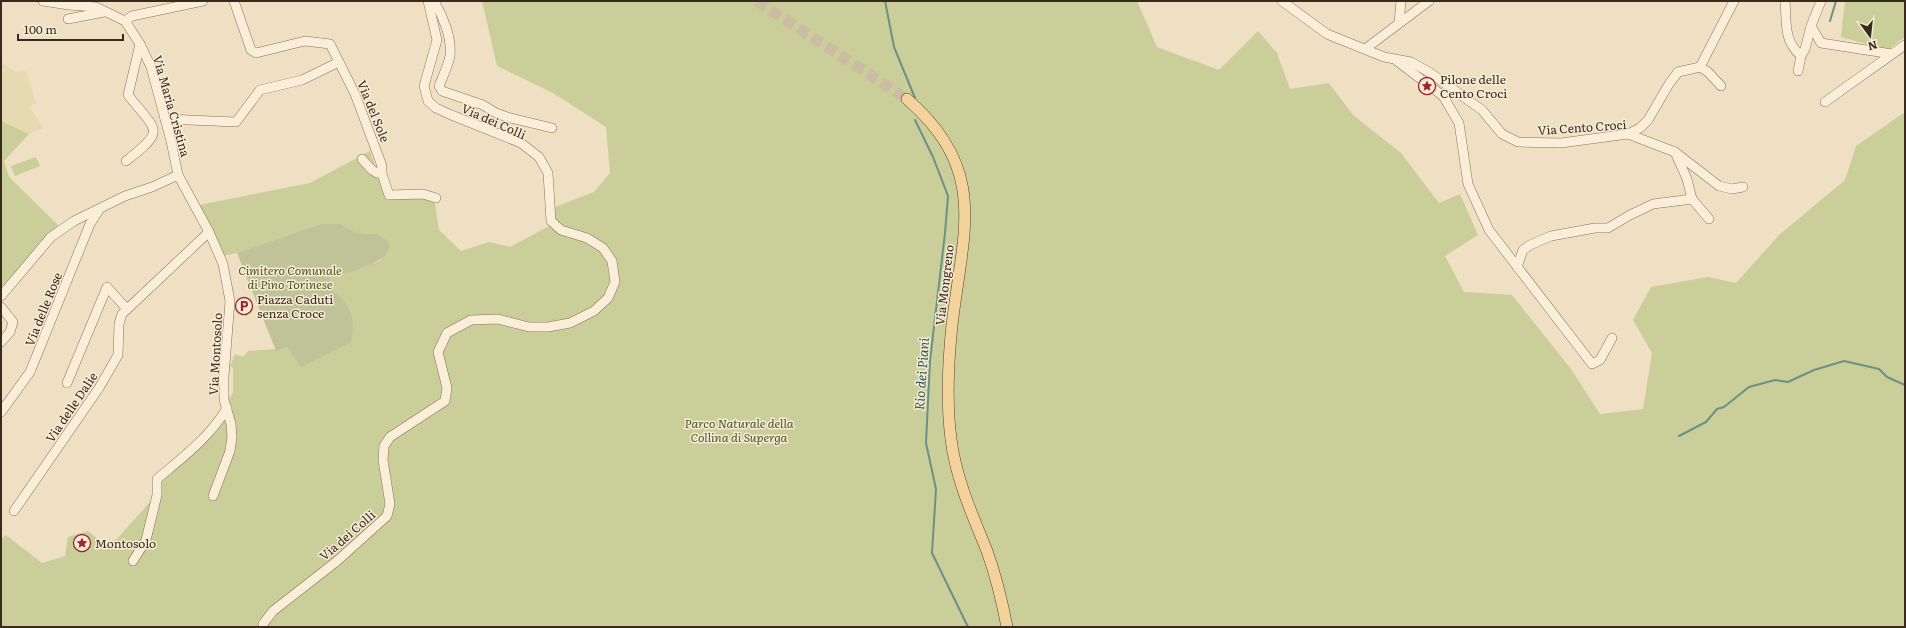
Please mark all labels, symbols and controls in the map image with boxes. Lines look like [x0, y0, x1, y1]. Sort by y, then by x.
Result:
scale bar [18, 16, 123, 42]
north arrow [1850, 16, 1890, 56]
text: 100 m [24, 20, 57, 38]
text: N [1866, 38, 1879, 56]
street label: Via Maria Cristina [149, 53, 195, 159]
place label: Pilone delle Cento Croci [1440, 70, 1507, 102]
place icon: Pilone delle Cento Croci [1417, 76, 1437, 96]
street label: Via del Sole [353, 77, 395, 145]
street label: Via dei Colli [459, 99, 529, 143]
street label: Via Cento Croci [1537, 115, 1627, 139]
street label: Via Mongreno [930, 243, 958, 327]
park label: Cimitero Comunale di Pino Torinese [238, 261, 342, 293]
street label: Via delle Rose [20, 269, 66, 349]
place label: Piazza Caduti senza Croce [257, 290, 333, 322]
parking icon: Piazza Caduti senza Croce [234, 296, 254, 316]
street label: Via Montosolo [204, 312, 226, 396]
water label: Rio dei Piani [909, 337, 933, 411]
street label: Via delle Dalie [41, 368, 101, 446]
park label: Parco Naturale della Collina di Superga [684, 414, 794, 446]
street label: Via dei Colli [315, 506, 379, 564]
place icon: Montosolo [72, 533, 92, 553]
place label: Montosolo [95, 534, 156, 552]

